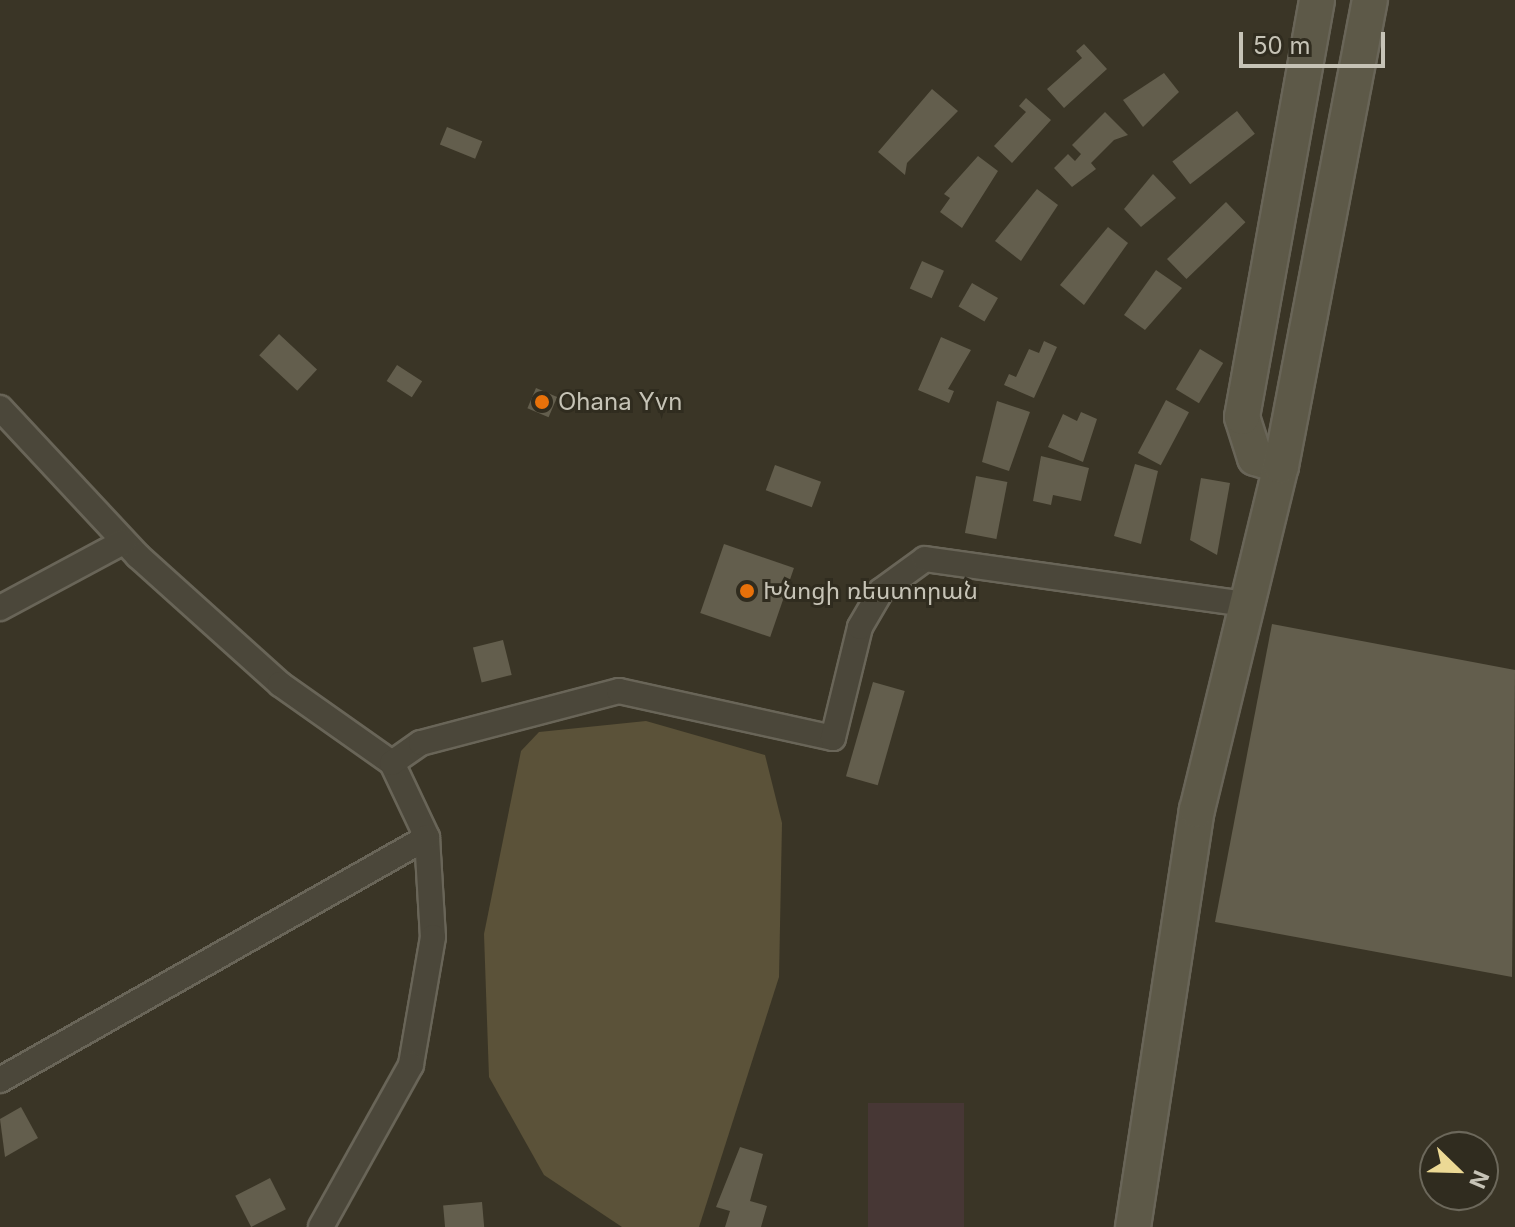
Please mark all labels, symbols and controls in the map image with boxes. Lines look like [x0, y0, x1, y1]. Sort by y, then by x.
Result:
scale bar [1243, 16, 1389, 66]
text: 50 m [1253, 31, 1311, 60]
place label: Ohana Yvn [558, 388, 682, 416]
marker: Ohana Yvn [533, 393, 551, 411]
place label: Խնոցի ռեստորան [763, 577, 978, 605]
marker: Խնոցի ռեստորան [738, 582, 756, 600]
north arrow [1419, 1131, 1499, 1211]
text: N [1464, 1167, 1494, 1192]

